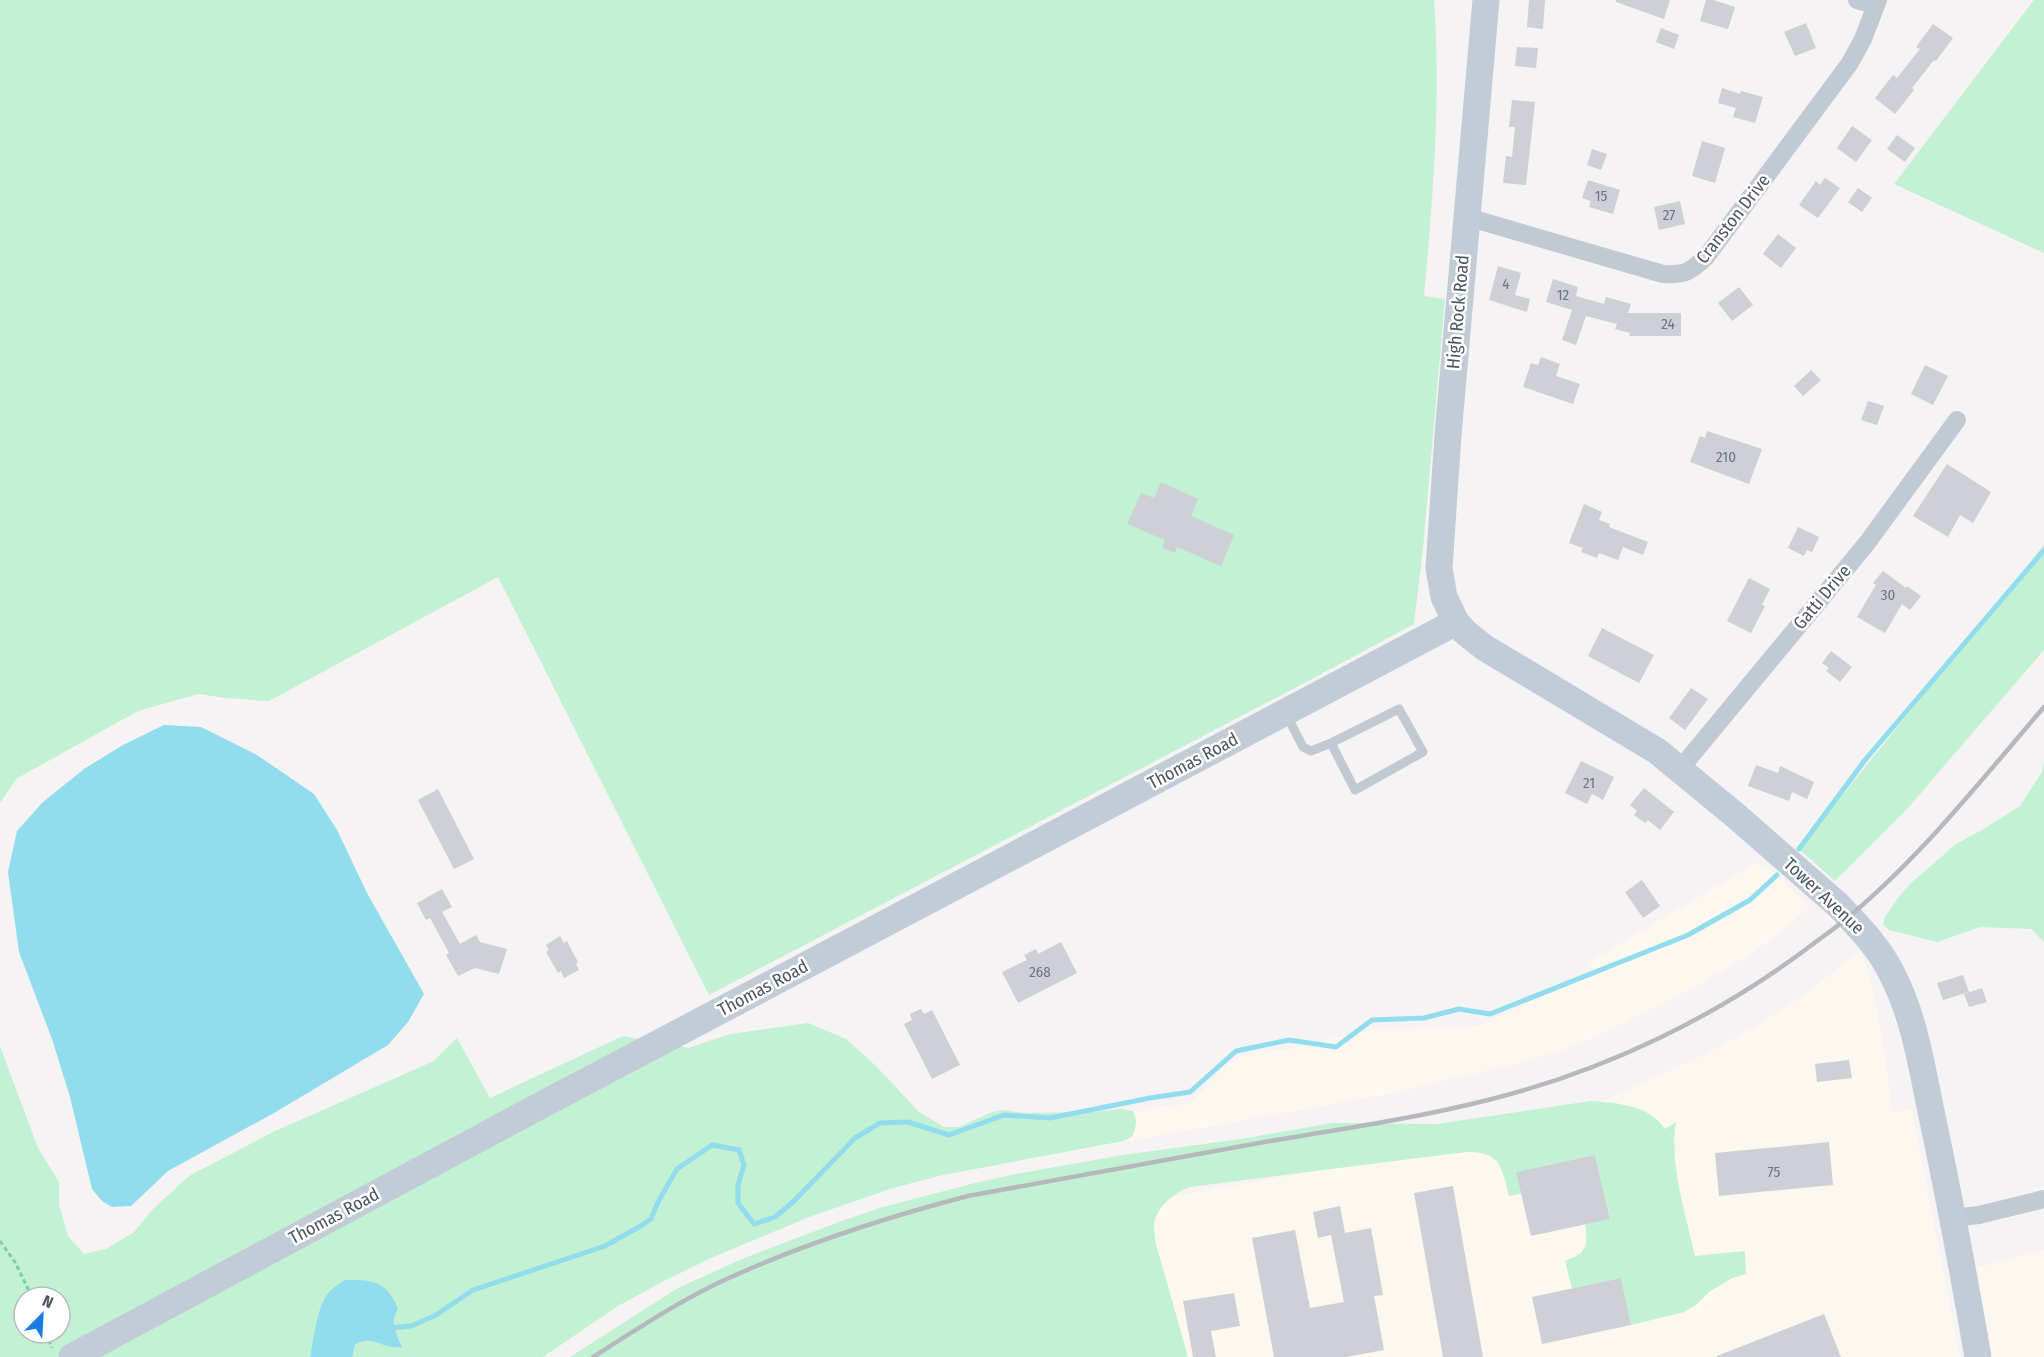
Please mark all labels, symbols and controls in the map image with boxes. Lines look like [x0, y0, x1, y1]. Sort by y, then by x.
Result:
street label: Cranston Drive [1691, 170, 1775, 268]
house number: 15 [1595, 187, 1607, 205]
house number: 27 [1663, 206, 1675, 224]
street label: High Rock Road [1442, 254, 1474, 370]
house number: 4 [1502, 275, 1510, 293]
house number: 12 [1557, 286, 1570, 304]
house number: 24 [1661, 315, 1675, 333]
house number: 210 [1716, 448, 1736, 466]
street label: Gatti Drive [1789, 560, 1855, 634]
house number: 30 [1881, 586, 1895, 604]
street label: Thomas Road [1144, 728, 1242, 794]
house number: 21 [1583, 774, 1595, 792]
street label: Tower Avenue [1779, 853, 1869, 939]
street label: Thomas Road [714, 955, 812, 1021]
house number: 268 [1029, 963, 1051, 981]
house number: 75 [1768, 1163, 1780, 1181]
street label: Thomas Road [285, 1183, 383, 1249]
north arrow [12, 1285, 72, 1345]
text: N [40, 1291, 56, 1312]

